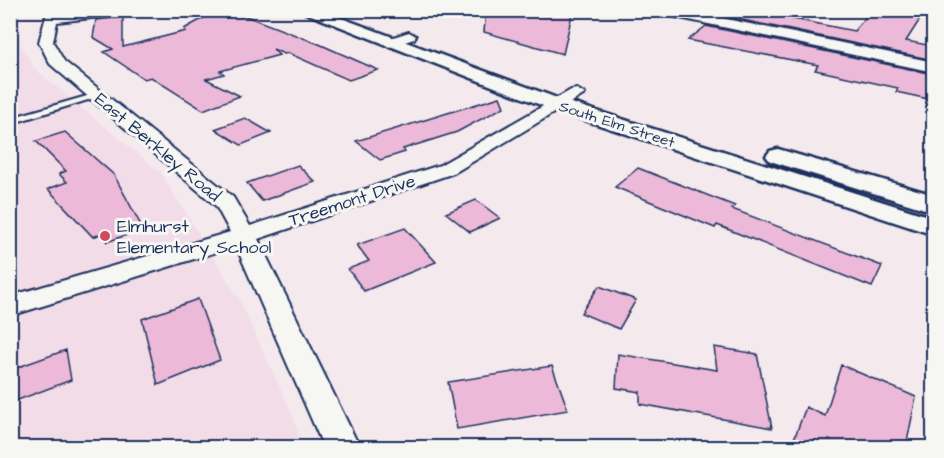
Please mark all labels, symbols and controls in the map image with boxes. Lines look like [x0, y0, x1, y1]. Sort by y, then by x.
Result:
street label: East Berkley Road [89, 87, 226, 208]
street label: South Elm Street [556, 96, 677, 153]
street label: Treemont Drive [286, 168, 419, 233]
place label: Elmhurst Elementary School [117, 214, 272, 261]
marker: Elmhurst Elementary School [98, 229, 112, 243]

